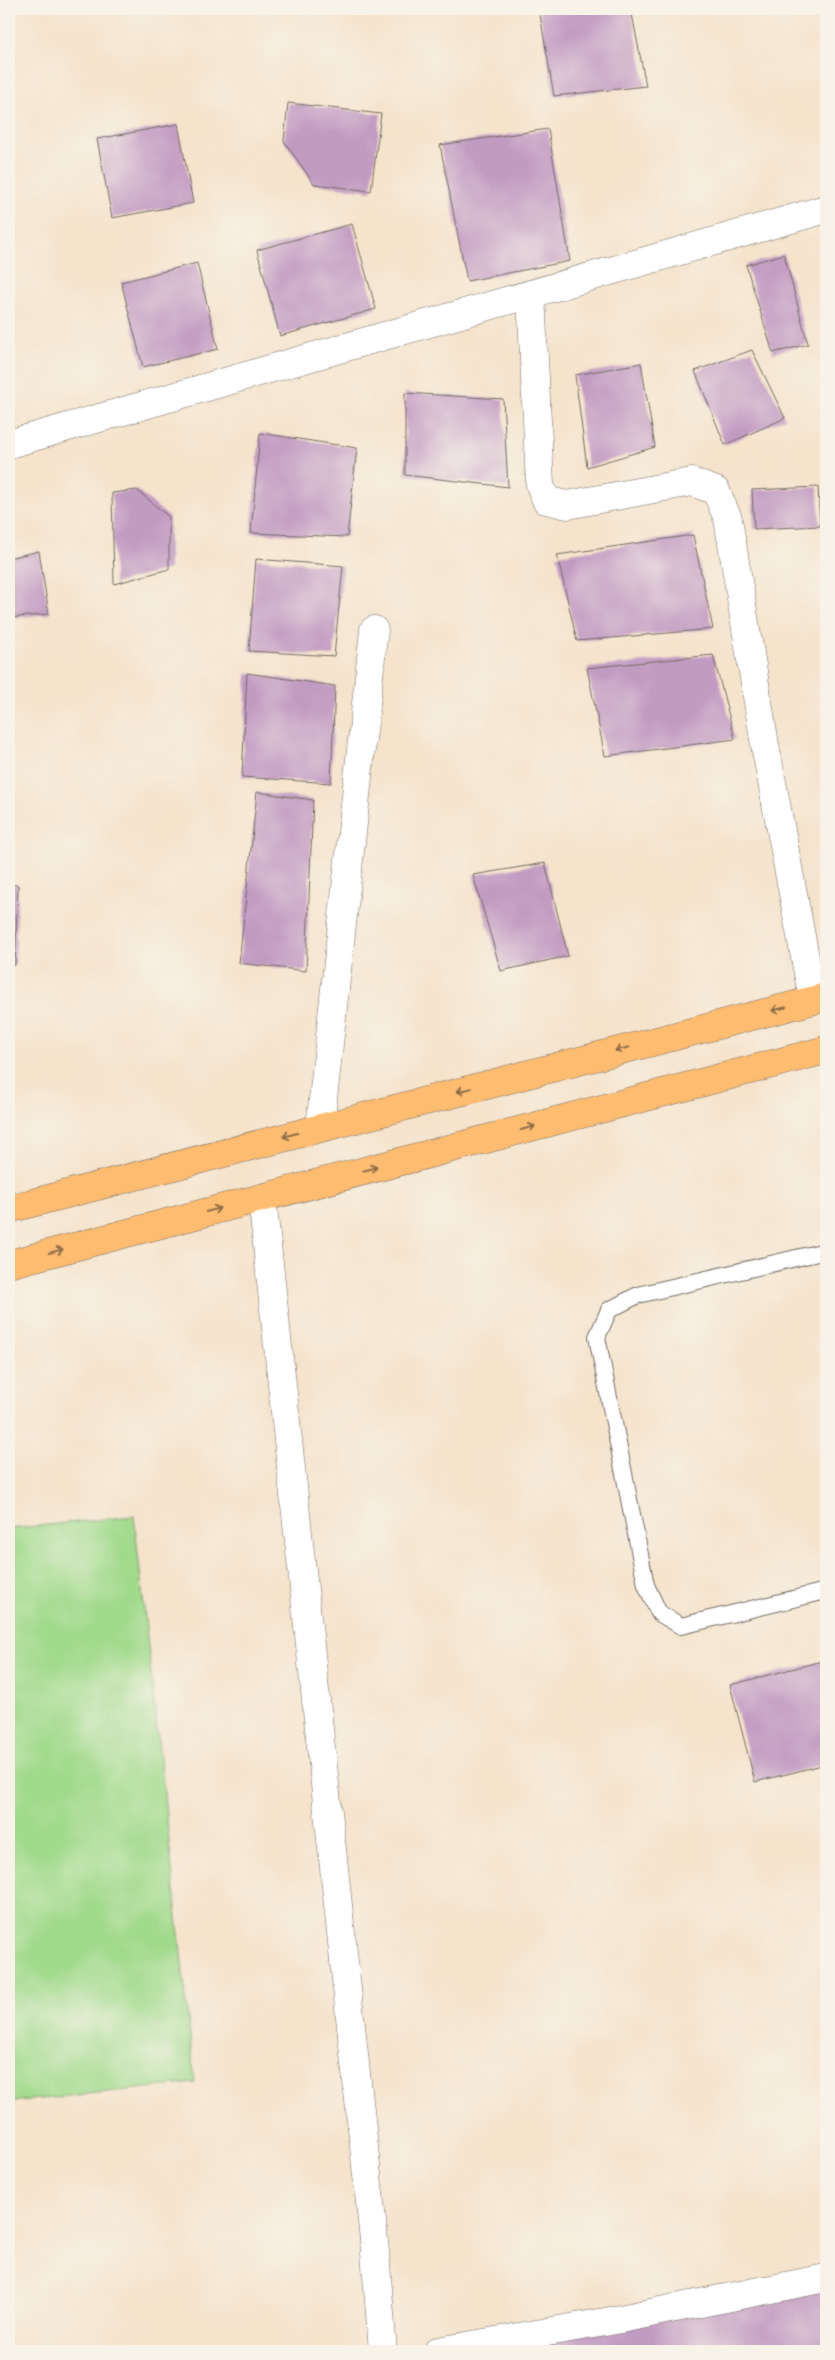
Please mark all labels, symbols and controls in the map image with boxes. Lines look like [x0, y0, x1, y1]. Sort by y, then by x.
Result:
one-way arrow [772, 1005, 788, 1014]
one-way arrow [614, 1045, 630, 1055]
one-way arrow [457, 1086, 473, 1095]
one-way arrow [519, 1123, 535, 1133]
one-way arrow [283, 1131, 299, 1140]
one-way arrow [362, 1164, 378, 1174]
one-way arrow [205, 1205, 221, 1215]
one-way arrow [47, 1246, 63, 1256]

